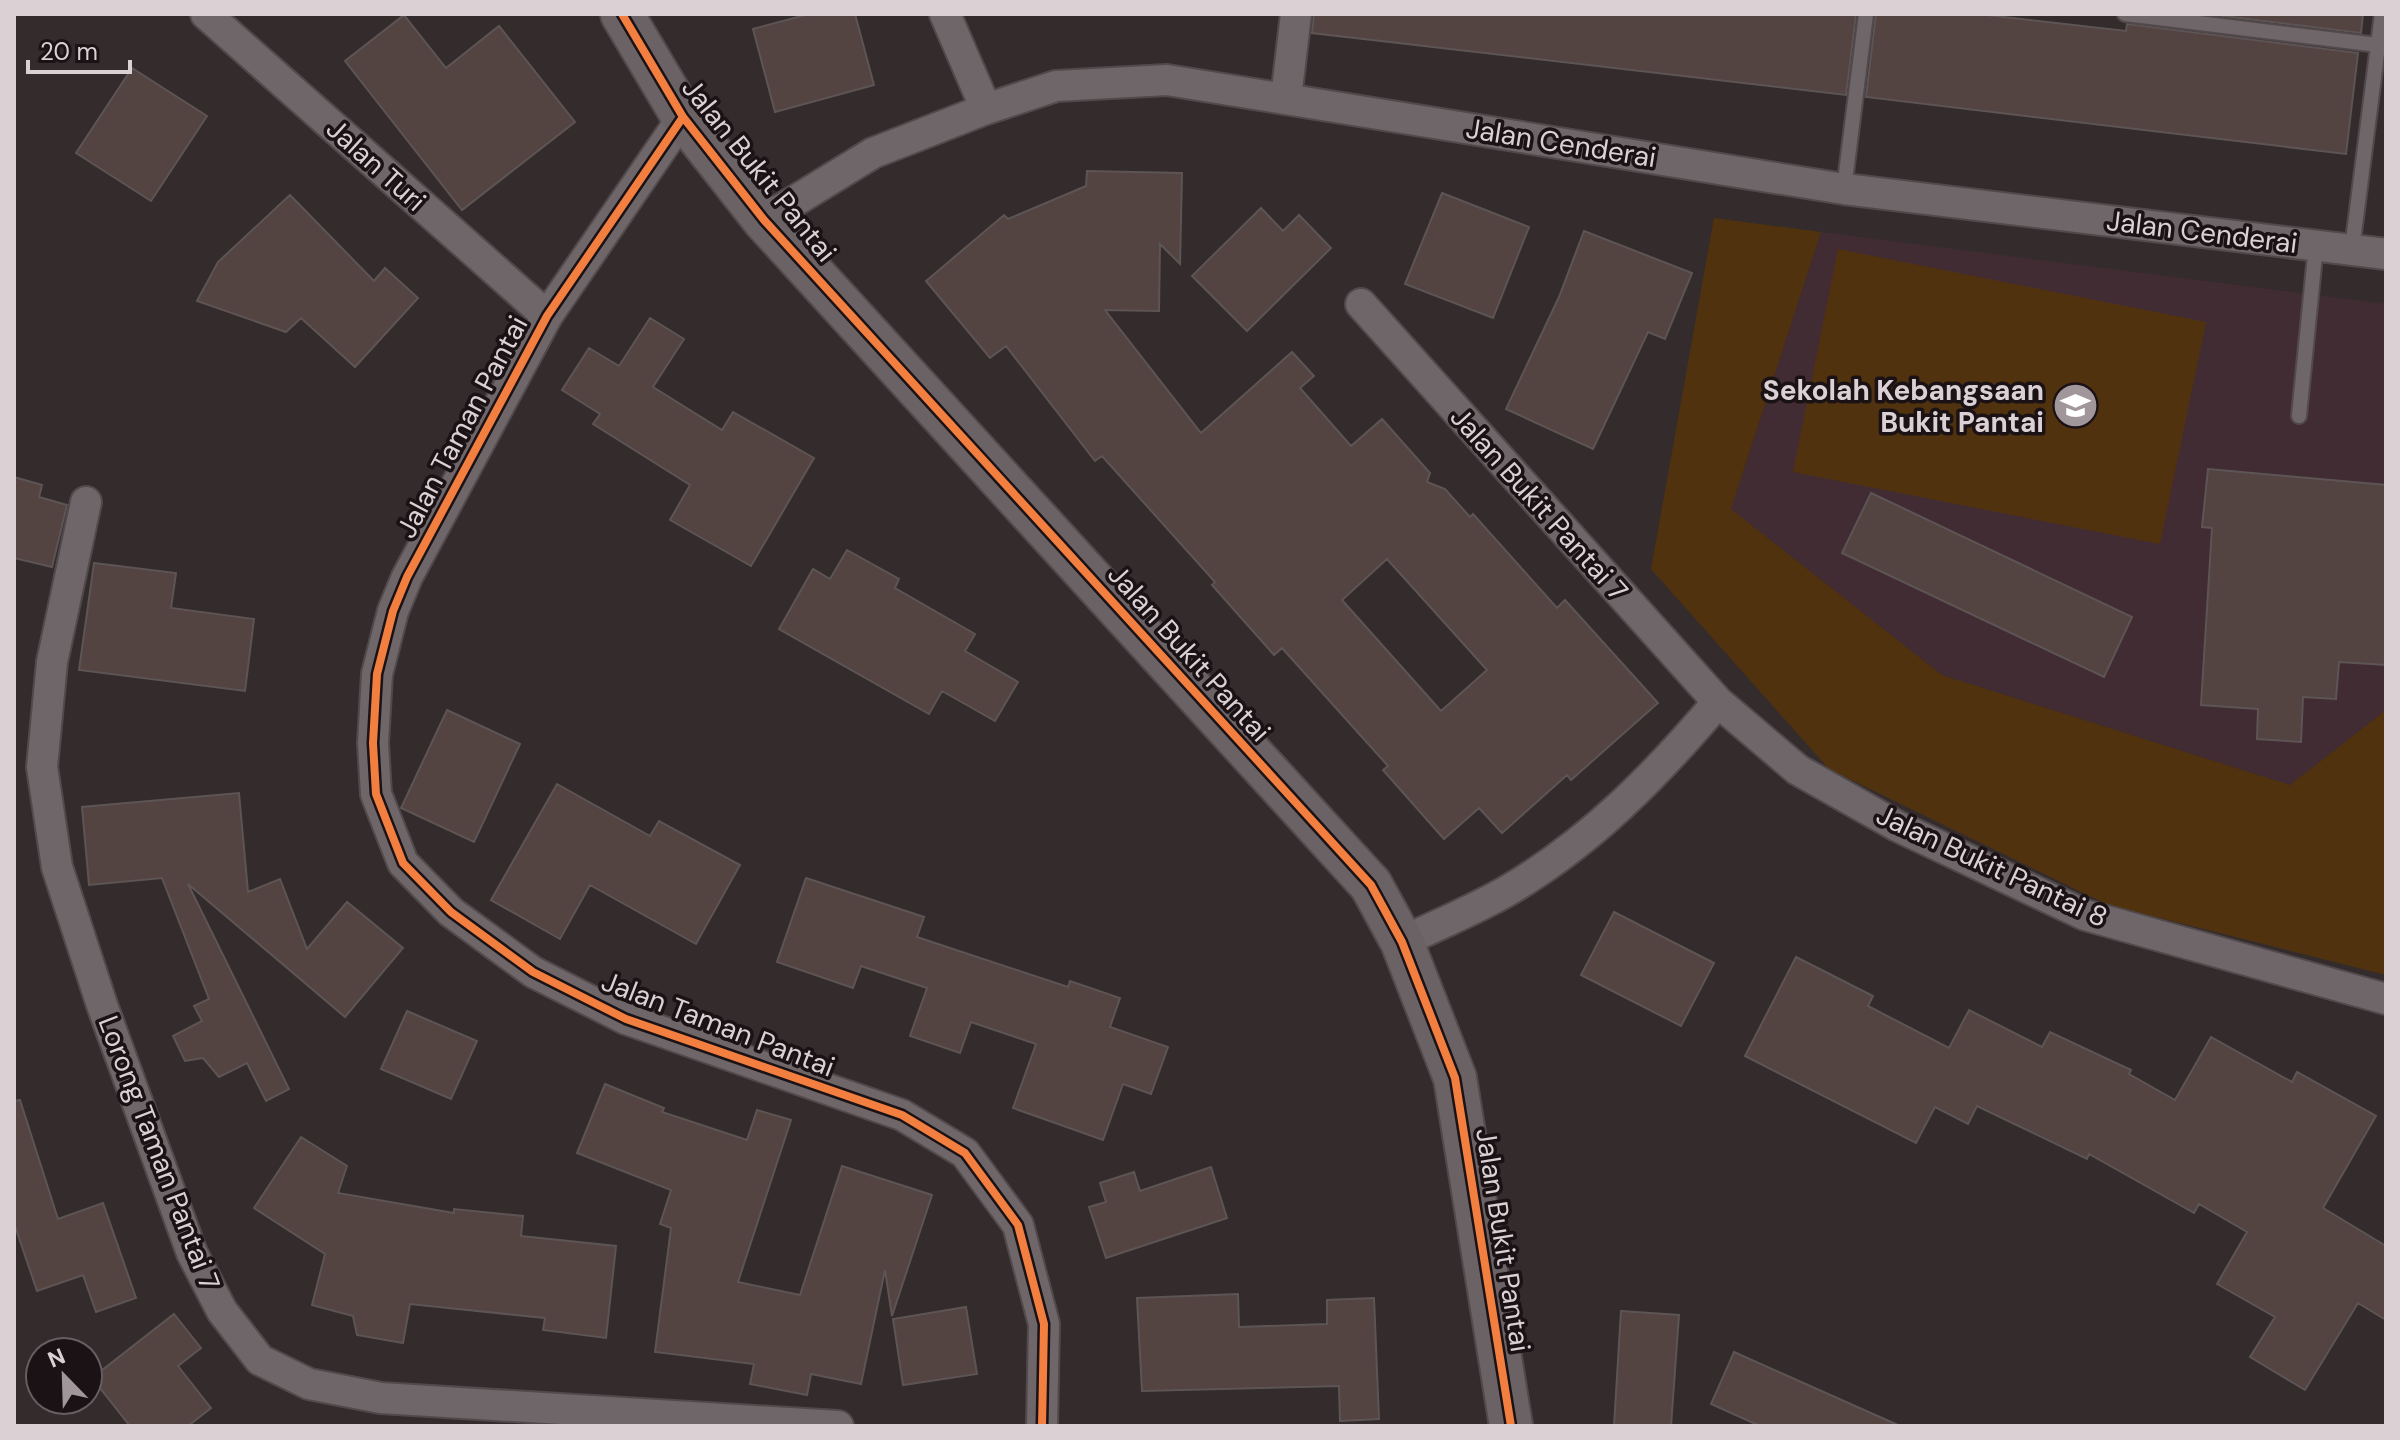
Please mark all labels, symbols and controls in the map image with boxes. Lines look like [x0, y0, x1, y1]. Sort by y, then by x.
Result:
scale bar [28, 24, 130, 74]
text: 20 m [40, 36, 98, 67]
street label: Jalan Bukit Pantai [673, 70, 845, 270]
street label: Jalan Cenderai [1463, 110, 1659, 176]
street label: Jalan Turi [318, 111, 434, 219]
street label: Jalan Cenderai [2104, 202, 2300, 262]
street label: Jalan Taman Pantai [388, 309, 536, 545]
place label: Sekolah Kebangsaan Bukit Pantai [1763, 372, 2044, 441]
school or university icon: Sekolah Kebangsaan Bukit Pantai [2051, 382, 2099, 430]
street label: Jalan Bukit Pantai 7 [1442, 399, 1636, 609]
street label: Jalan Bukit Pantai [1100, 557, 1278, 749]
street label: Jalan Bukit Pantai 8 [1871, 796, 2113, 936]
street label: Jalan Taman Pantai [596, 963, 840, 1085]
street label: Lorong Taman Pantai 7 [90, 1010, 228, 1296]
street label: Jalan Bukit Pantai [1467, 1125, 1539, 1355]
north arrow [24, 1336, 104, 1416]
text: N [43, 1342, 69, 1375]

